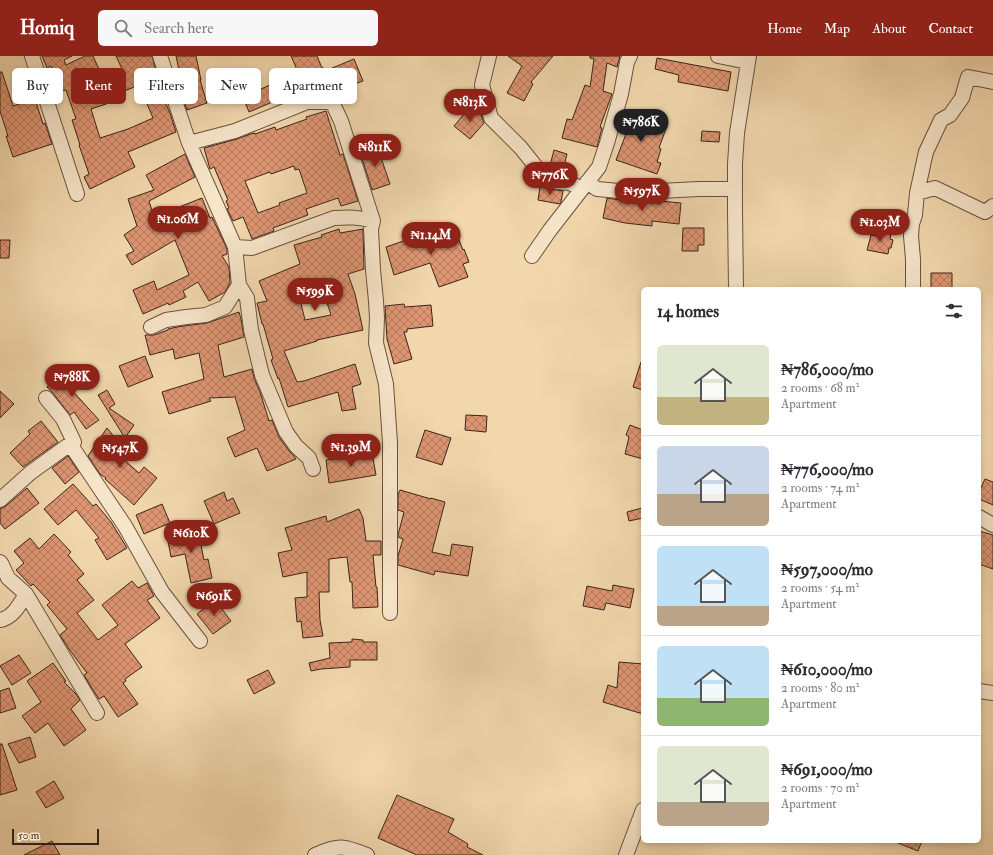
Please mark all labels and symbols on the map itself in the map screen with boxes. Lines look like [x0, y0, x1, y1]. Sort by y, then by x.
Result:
pin: ₦813K [442, 89, 498, 123]
pin: ₦786K [613, 109, 669, 143]
pin: ₦811K [347, 134, 403, 168]
pin: ₦776K [522, 162, 578, 196]
pin: ₦597K [614, 178, 670, 212]
pin: ₦1.06M [145, 206, 211, 240]
pin: ₦1.03M [847, 209, 913, 243]
pin: ₦1.14M [398, 222, 464, 256]
pin: ₦599K [287, 278, 343, 312]
pin: ₦788K [44, 364, 100, 398]
pin: ₦1.39M [318, 434, 384, 468]
pin: ₦547K [92, 435, 148, 469]
pin: ₦610K [163, 520, 219, 554]
pin: ₦691K [186, 583, 242, 617]
scale bar [12, 827, 99, 846]

